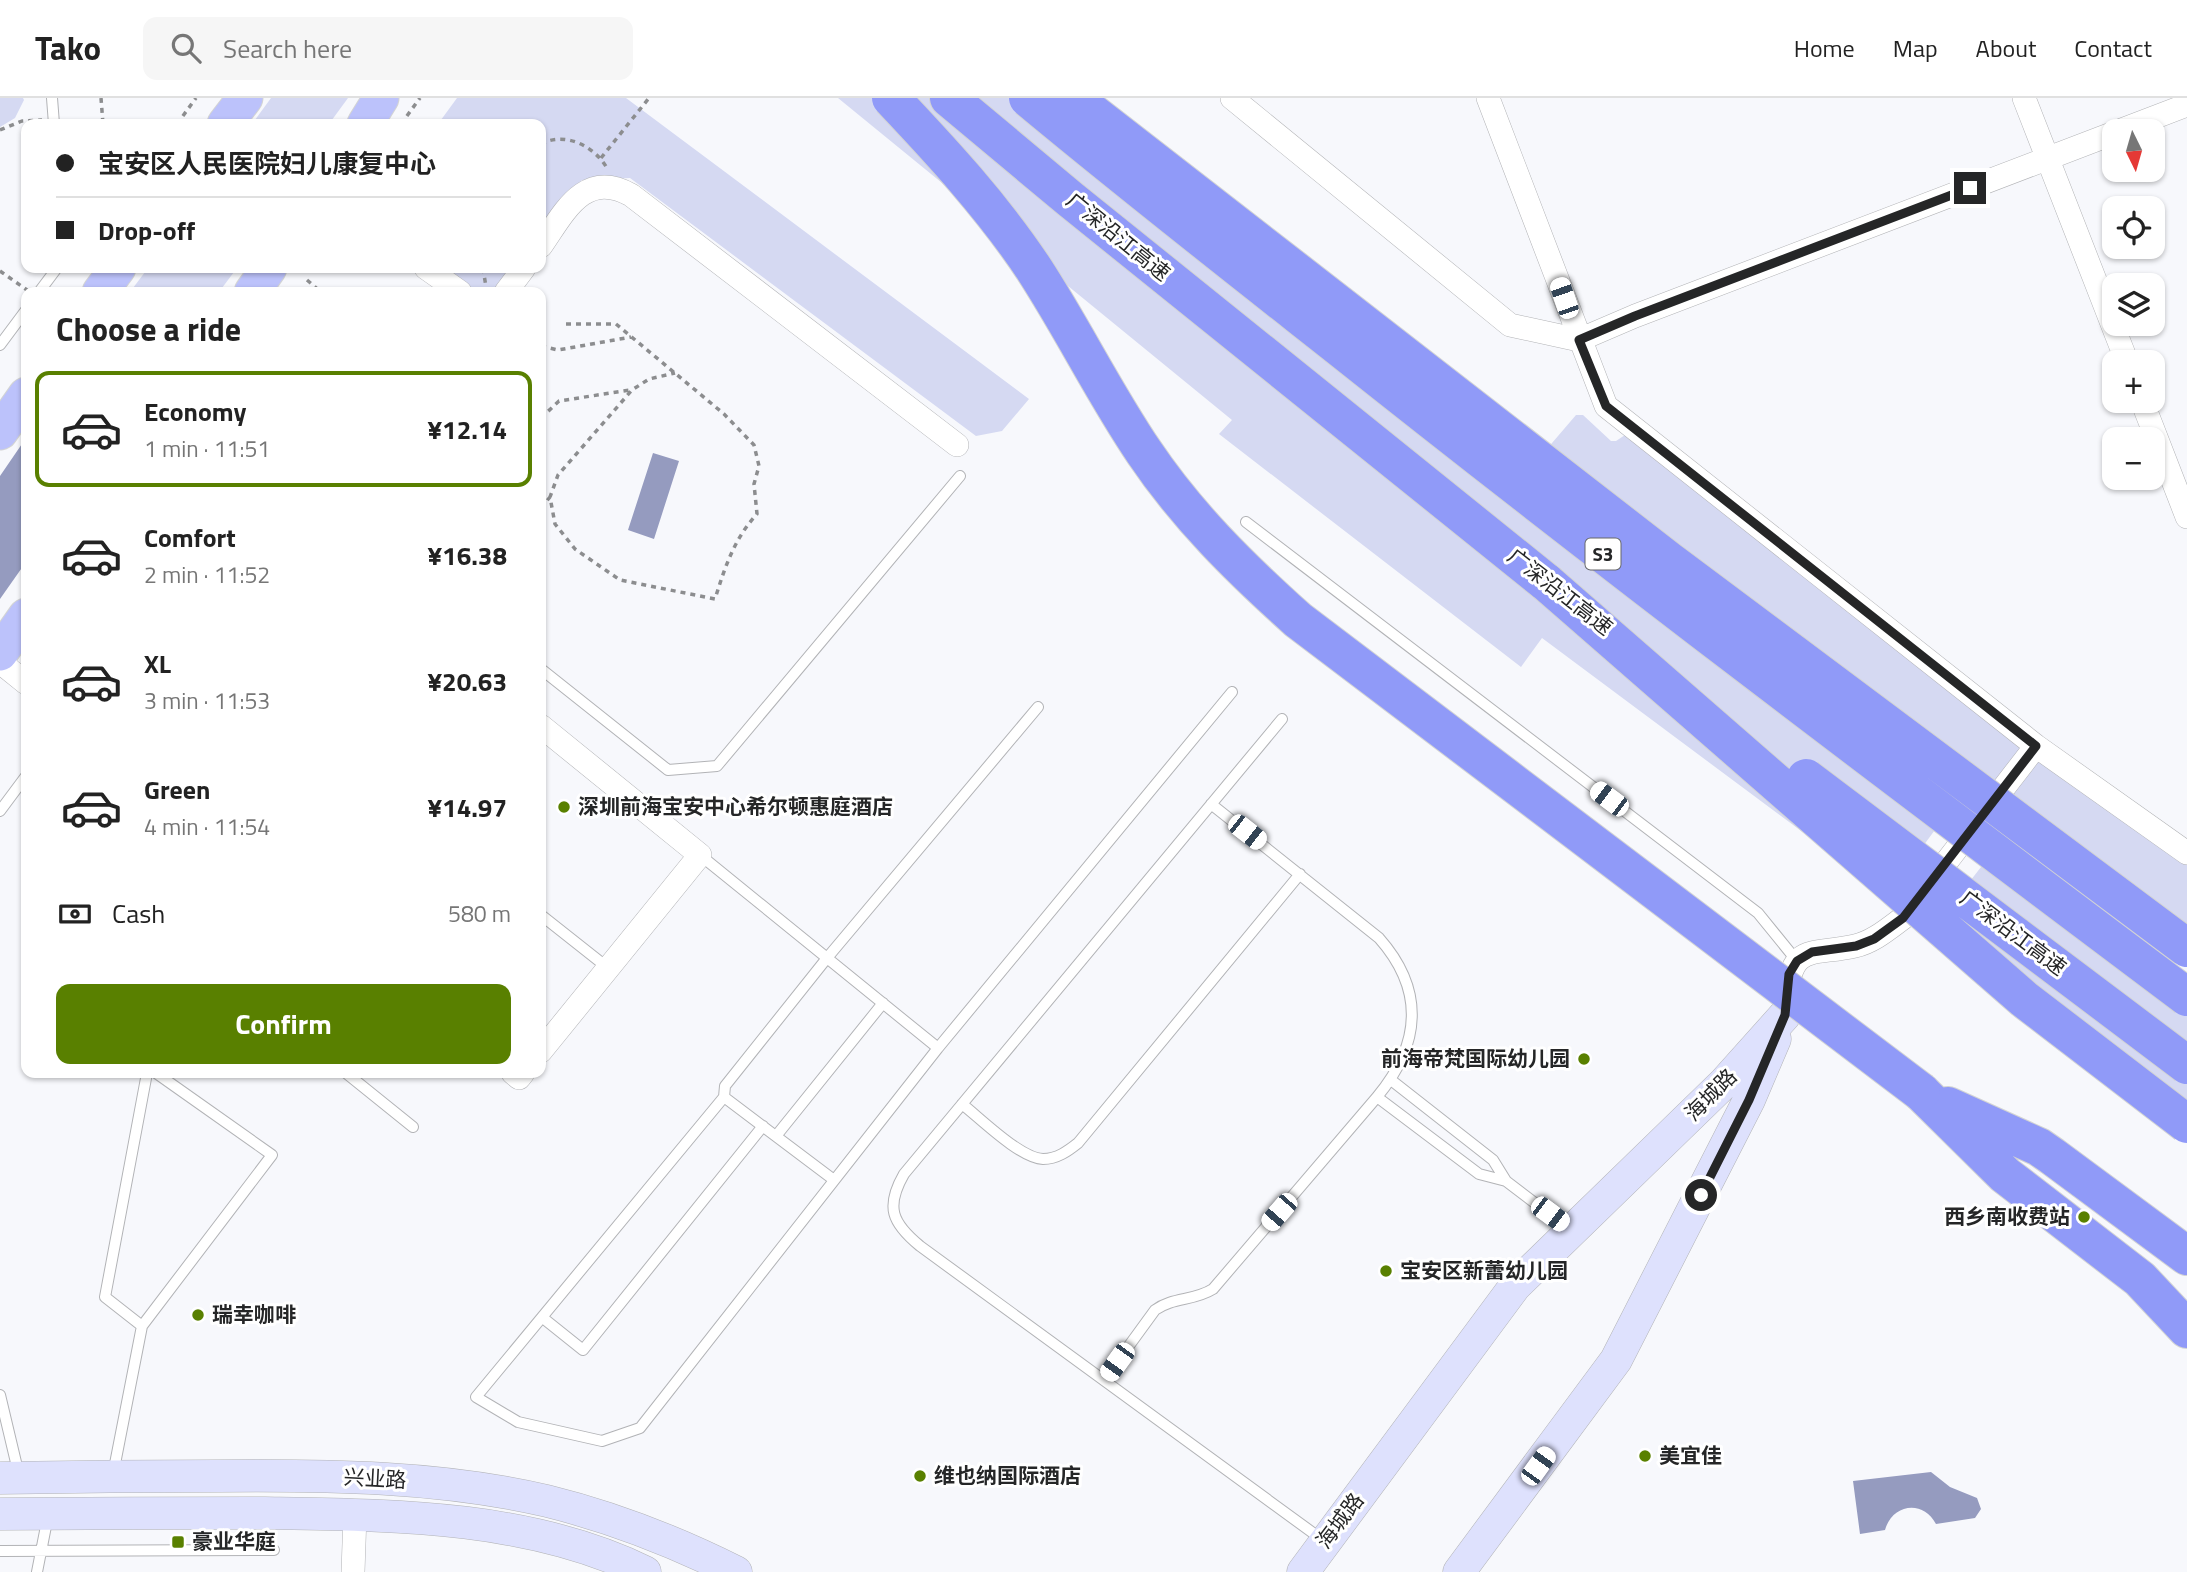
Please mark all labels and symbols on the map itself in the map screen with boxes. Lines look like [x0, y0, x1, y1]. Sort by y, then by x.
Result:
north arrow [2102, 119, 2165, 182]
route end [1954, 172, 1986, 204]
street label: 广深沿江高速 [1060, 184, 1178, 288]
car [1548, 275, 1581, 321]
road number: S3 [1586, 538, 1620, 569]
street label: 广深沿江高速 [1501, 540, 1620, 643]
car [1586, 778, 1633, 820]
place label: 深圳前海宝安中心希尔顿惠庭酒店 [578, 790, 893, 822]
marker: 深圳前海宝安中心希尔顿惠庭酒店 [556, 799, 572, 815]
car [1224, 811, 1271, 853]
street label: 广深沿江高速 [1954, 882, 2074, 983]
place label: 前海帝梵国际幼儿园 [1381, 1042, 1570, 1074]
marker: 前海帝梵国际幼儿园 [1576, 1051, 1592, 1067]
street label: 海城路 [1677, 1061, 1744, 1128]
route start [1685, 1179, 1717, 1211]
car [1258, 1189, 1301, 1235]
car [1527, 1193, 1574, 1235]
place label: 西乡南收费站 [1944, 1200, 2070, 1232]
marker: 西乡南收费站 [2076, 1209, 2092, 1225]
place label: 宝安区新蕾幼儿园 [1400, 1254, 1568, 1286]
marker: 宝安区新蕾幼儿园 [1378, 1263, 1394, 1279]
place label: 瑞幸咖啡 [212, 1298, 296, 1330]
marker: 瑞幸咖啡 [190, 1307, 206, 1323]
car [1097, 1339, 1138, 1385]
place label: 美宜佳 [1659, 1439, 1722, 1471]
car [1518, 1443, 1559, 1489]
marker: 美宜佳 [1637, 1448, 1653, 1464]
place label: 维也纳国际酒店 [934, 1459, 1081, 1491]
street label: 兴业路 [343, 1460, 407, 1496]
marker: 维也纳国际酒店 [912, 1468, 928, 1484]
street label: 海城路 [1307, 1486, 1371, 1555]
place label: 豪业华庭 [192, 1525, 276, 1557]
marker: 豪业华庭 [170, 1534, 186, 1550]

